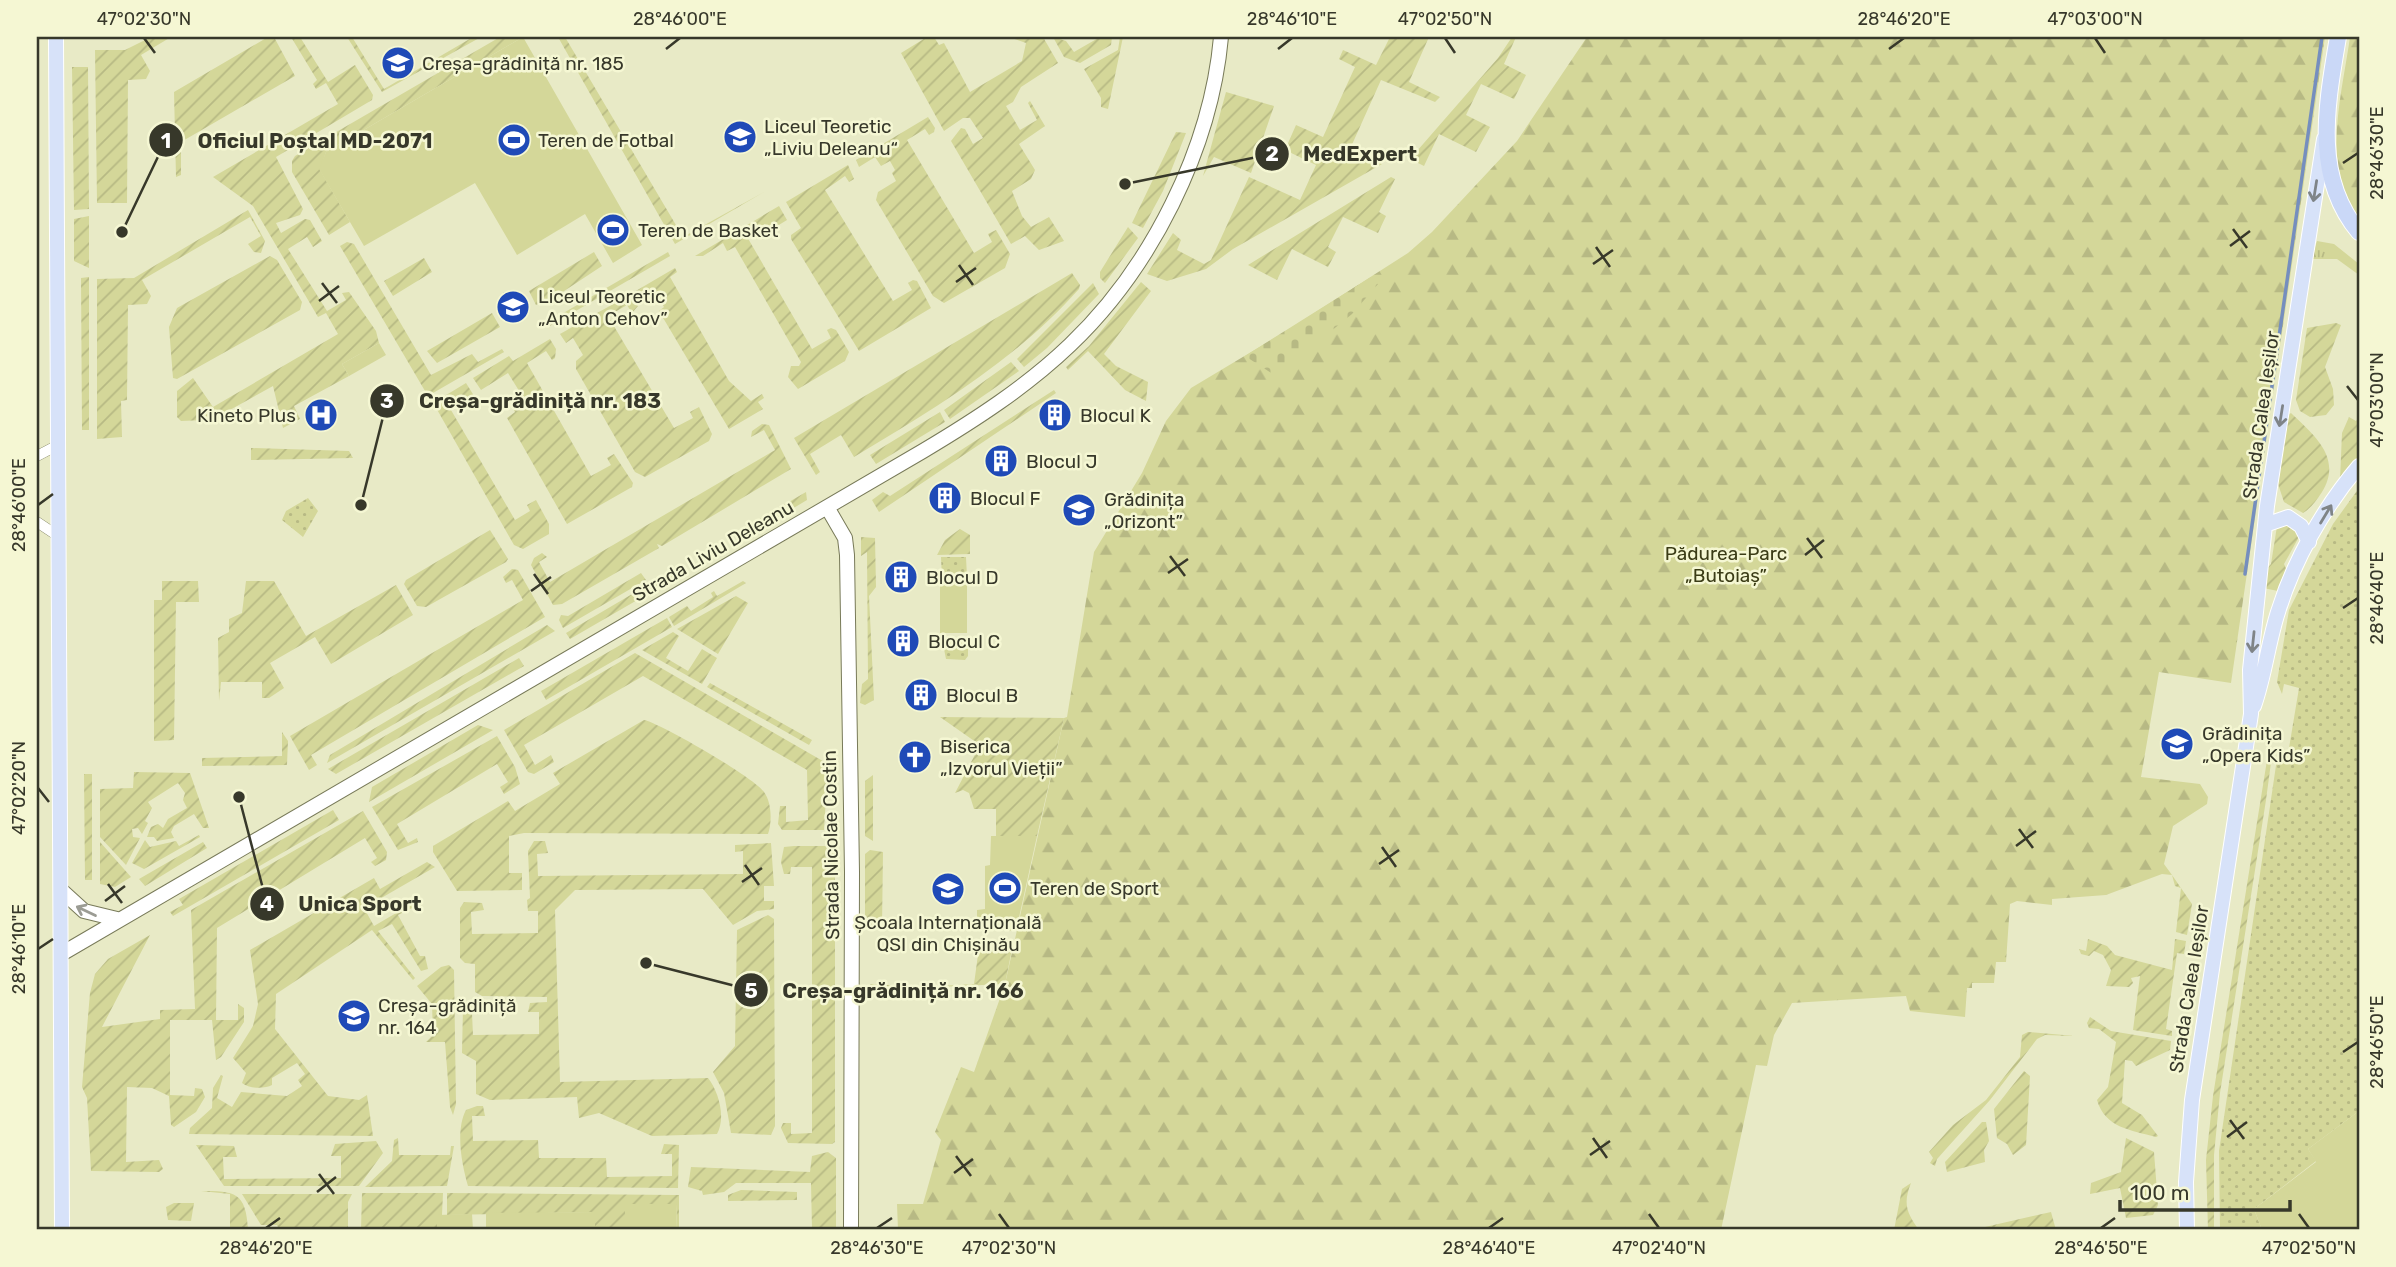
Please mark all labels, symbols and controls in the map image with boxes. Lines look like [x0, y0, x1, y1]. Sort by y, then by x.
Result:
text: 47°02'30"N [97, 8, 191, 30]
text: 28°46'00"E [633, 8, 727, 30]
text: 28°46'10"E [1247, 8, 1337, 30]
text: 47°02'50"N [1398, 8, 1492, 30]
text: 28°46'20"E [1857, 8, 1951, 30]
text: 47°03'00"N [2047, 8, 2143, 30]
school or university icon: Creșa-grădiniță nr. 185 [379, 44, 417, 82]
place label: Creșa-grădiniță nr. 185 [422, 52, 624, 75]
text: 28°46'30"E [2366, 106, 2388, 200]
place label: Liceul Teoretic „Liviu Deleanu“ [764, 115, 898, 160]
school or university icon: Liceul Teoretic „Liviu Deleanu“ [721, 118, 759, 156]
callout: Oficiul Poștal MD-2071 [149, 119, 447, 161]
sports icon: Teren de Fotbal [495, 121, 533, 159]
text: 1 [161, 128, 171, 153]
text: Oficiul Poștal MD-2071 [198, 128, 432, 153]
place label: Teren de Fotbal [538, 129, 674, 152]
callout: MedExpert [1254, 133, 1431, 175]
text: 2 [1265, 141, 1279, 166]
text: MedExpert [1303, 141, 1417, 166]
one-way arrow [2308, 179, 2321, 202]
sports icon: Teren de Basket [594, 211, 632, 249]
place label: Teren de Basket [638, 219, 779, 242]
place label: Liceul Teoretic „Anton Cehov” [538, 285, 668, 330]
school or university icon: Liceul Teoretic „Anton Cehov” [494, 288, 532, 326]
street label: Strada Calea Ieșilor [2238, 329, 2284, 501]
text: 47°03'00"N [2366, 352, 2388, 448]
callout: Creșa-grădiniță nr. 183 [370, 380, 675, 422]
text: 3 [380, 388, 394, 413]
text: Creșa-grădiniță nr. 183 [419, 388, 661, 413]
hospital icon: Kineto Plus [302, 396, 340, 434]
building icon: Blocul K [1036, 396, 1074, 434]
place label: Kineto Plus [197, 404, 296, 427]
place label: Blocul K [1080, 404, 1151, 427]
one-way arrow [2274, 404, 2287, 427]
building icon: Blocul J [982, 442, 1020, 480]
place label: Blocul J [1026, 450, 1097, 473]
text: 28°46'00"E [8, 458, 30, 552]
building icon: Blocul F [926, 479, 964, 517]
place label: Blocul F [970, 487, 1041, 510]
place label: Grădinița „Orizont” [1104, 488, 1184, 533]
school or university icon: Grădinița „Orizont” [1060, 491, 1098, 529]
street label: Strada Liviu Deleanu [628, 495, 798, 607]
one-way arrow [2319, 504, 2333, 524]
park label: Pădurea-Parc „Butoiaș” [1665, 542, 1787, 587]
text: 28°46'40"E [2366, 552, 2388, 644]
building icon: Blocul D [882, 558, 920, 596]
place label: Blocul D [926, 566, 999, 589]
building icon: Blocul C [884, 622, 922, 660]
place label: Blocul C [928, 630, 1000, 653]
one-way arrow [2246, 630, 2259, 653]
building icon: Blocul B [902, 676, 940, 714]
place label: Blocul B [946, 684, 1018, 707]
place label: Grădinița „Opera Kids” [2202, 722, 2310, 767]
school or university icon: Grădinița „Opera Kids” [2158, 725, 2196, 763]
place label: Biserica „Izvorul Vieții” [940, 735, 1063, 780]
church icon: Biserica „Izvorul Vieții” [896, 738, 934, 776]
text: 47°02'20"N [8, 741, 30, 835]
street label: Strada Nicolae Costin [818, 750, 844, 940]
sports icon: Teren de Sport [986, 869, 1024, 907]
school or university icon: Școala Internațională QSI din Chișinău [929, 870, 967, 908]
place label: Teren de Sport [1030, 877, 1160, 900]
callout: Unica Sport [250, 883, 436, 925]
text: 4 [260, 891, 274, 916]
text: Unica Sport [298, 891, 422, 916]
one-way arrow [76, 903, 97, 917]
street label: Strada Calea Ieșilor [2164, 903, 2214, 1075]
text: 28°46'10"E [8, 904, 30, 994]
place label: Școala Internațională QSI din Chișinău [854, 911, 1042, 956]
callout: Creșa-grădiniță nr. 166 [734, 969, 1038, 1011]
text: 5 [744, 978, 758, 1003]
text: Creșa-grădiniță nr. 166 [782, 978, 1024, 1003]
place label: Creșa-grădiniță nr. 164 [378, 994, 517, 1039]
text: 28°46'50"E [2366, 995, 2388, 1089]
school or university icon: Creșa-grădiniță nr. 164 [335, 997, 373, 1035]
scale bar [2120, 1169, 2289, 1213]
text: 100 m [2130, 1180, 2189, 1205]
text: 28°46'20"E [219, 1237, 313, 1259]
text: 28°46'30"E [830, 1237, 924, 1259]
text: 47°02'30"N [962, 1237, 1056, 1259]
text: 28°46'40"E [1443, 1237, 1535, 1259]
text: 47°02'40"N [1612, 1237, 1706, 1259]
text: 28°46'50"E [2054, 1237, 2148, 1259]
text: 47°02'50"N [2262, 1237, 2356, 1259]

